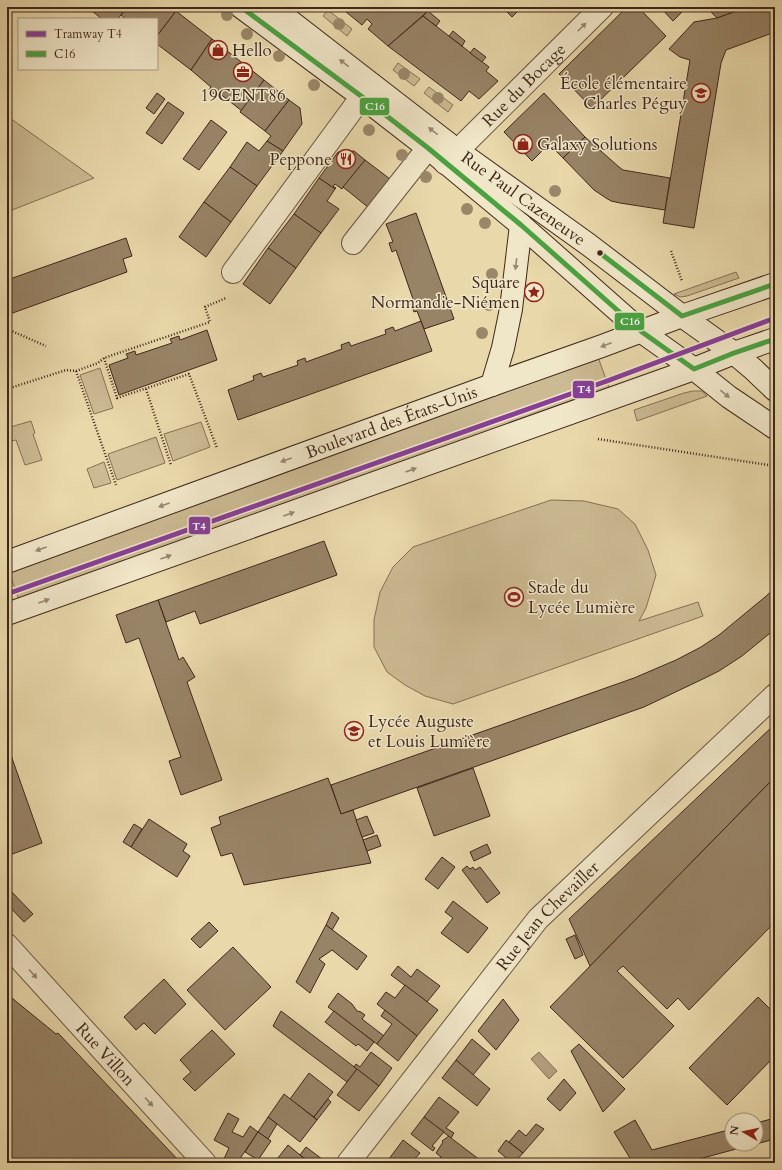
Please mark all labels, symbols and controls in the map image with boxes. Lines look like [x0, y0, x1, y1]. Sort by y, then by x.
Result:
legend [18, 18, 158, 70]
one-way arrow [577, 22, 587, 32]
text: Tramway T4 [54, 26, 122, 42]
street label: Rue du Bocage [477, 38, 571, 132]
shop icon: Hello [207, 39, 229, 61]
place label: Hello [232, 39, 272, 62]
text: C16 [54, 46, 75, 62]
one-way arrow [338, 58, 349, 67]
office icon: 19CENT86 [232, 61, 254, 83]
place label: École élémentaire Charles Péguy [560, 72, 687, 115]
school or university icon: École élémentaire Charles Péguy [690, 82, 712, 104]
place label: 19CENT86 [200, 84, 286, 107]
line badge: C16 [359, 97, 390, 116]
text: C16 [365, 99, 385, 114]
one-way arrow [427, 127, 438, 136]
shop icon: Galaxy Solutions [512, 133, 534, 155]
place label: Galaxy Solutions [537, 133, 658, 156]
street label: Rue Paul Cazeneuve [457, 146, 590, 251]
place label: Peppone [270, 148, 332, 171]
restaurant icon: Peppone [335, 148, 357, 170]
unlabelled marker [595, 248, 605, 258]
one-way arrow [513, 258, 519, 270]
place label: Square Normandie-Niémen [371, 271, 520, 314]
place icon: Square Normandie-Niémen [523, 281, 545, 303]
line badge: C16 [614, 312, 645, 331]
text: C16 [620, 314, 640, 329]
one-way arrow [599, 342, 611, 348]
street label: Boulevard des États-Unis [302, 380, 481, 464]
line badge: T4 [572, 380, 595, 399]
text: T4 [577, 382, 591, 397]
one-way arrow [719, 389, 730, 398]
one-way arrow [279, 458, 291, 464]
one-way arrow [406, 467, 418, 473]
one-way arrow [157, 502, 169, 508]
one-way arrow [283, 510, 295, 516]
line badge: T4 [188, 516, 211, 535]
text: T4 [192, 519, 206, 534]
one-way arrow [35, 547, 47, 553]
one-way arrow [161, 554, 173, 560]
place label: Stade du Lycée Lumière [528, 576, 635, 619]
sports icon: Stade du Lycée Lumière [503, 586, 525, 608]
one-way arrow [38, 598, 50, 604]
place label: Lycée Auguste et Louis Lumière [368, 710, 490, 753]
school or university icon: Lycée Auguste et Louis Lumière [343, 720, 365, 742]
street label: Rue Jean Chevailler [491, 856, 605, 975]
one-way arrow [29, 969, 38, 980]
street label: Rue Villon [71, 1017, 141, 1091]
one-way arrow [144, 1097, 153, 1106]
north arrow [724, 1112, 764, 1152]
text: N [726, 1124, 743, 1136]

